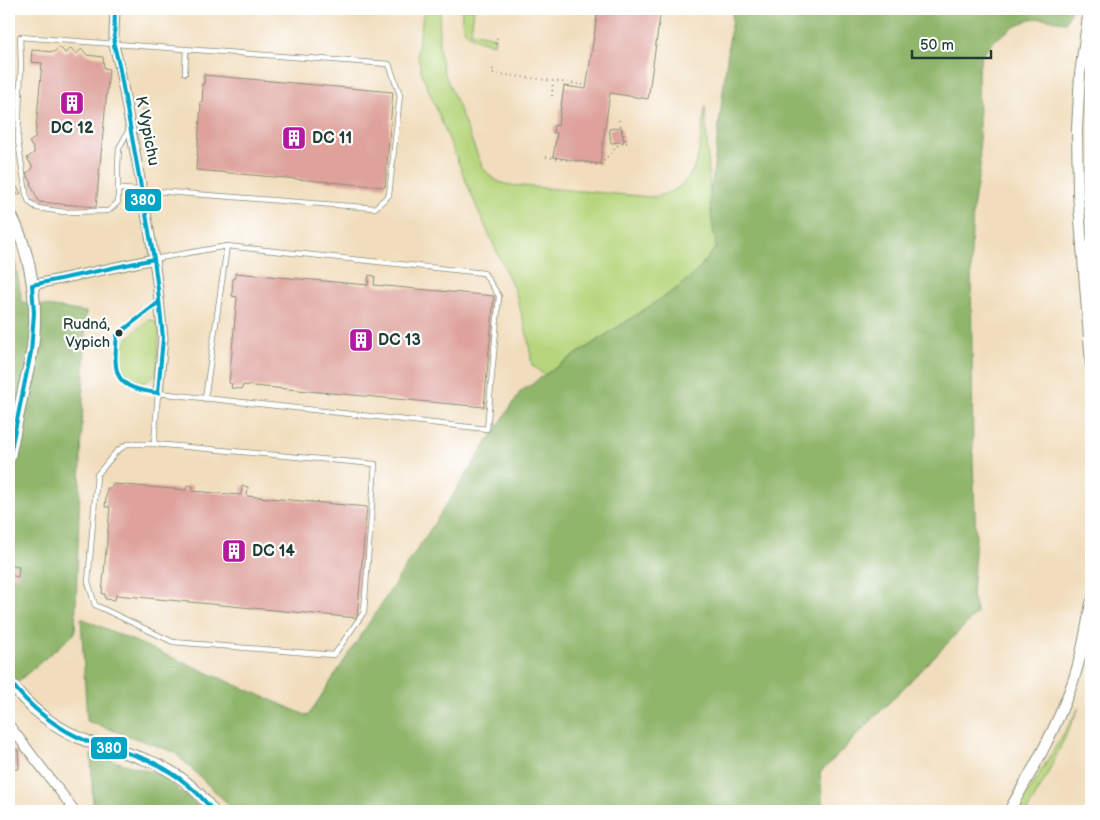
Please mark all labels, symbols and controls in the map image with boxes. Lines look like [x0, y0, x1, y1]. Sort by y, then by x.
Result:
scale bar [912, 28, 991, 60]
text: 50 m [920, 36, 954, 55]
building icon: DC 12 [59, 90, 85, 116]
street label: K Vypichu [131, 95, 163, 167]
place label: DC 12 [50, 119, 94, 138]
building icon: DC 11 [281, 125, 307, 151]
place label: DC 11 [312, 129, 352, 148]
line badge: 380 [124, 188, 162, 212]
text: 380 [130, 192, 156, 209]
place label: Rudná, Vypich [63, 315, 110, 352]
building icon: DC 13 [348, 327, 374, 353]
marker: Rudná, Vypich [114, 328, 124, 338]
place label: DC 13 [378, 331, 421, 350]
building icon: DC 14 [221, 538, 247, 564]
place label: DC 14 [252, 542, 296, 561]
line badge: 380 [90, 736, 128, 760]
text: 380 [96, 740, 122, 757]

